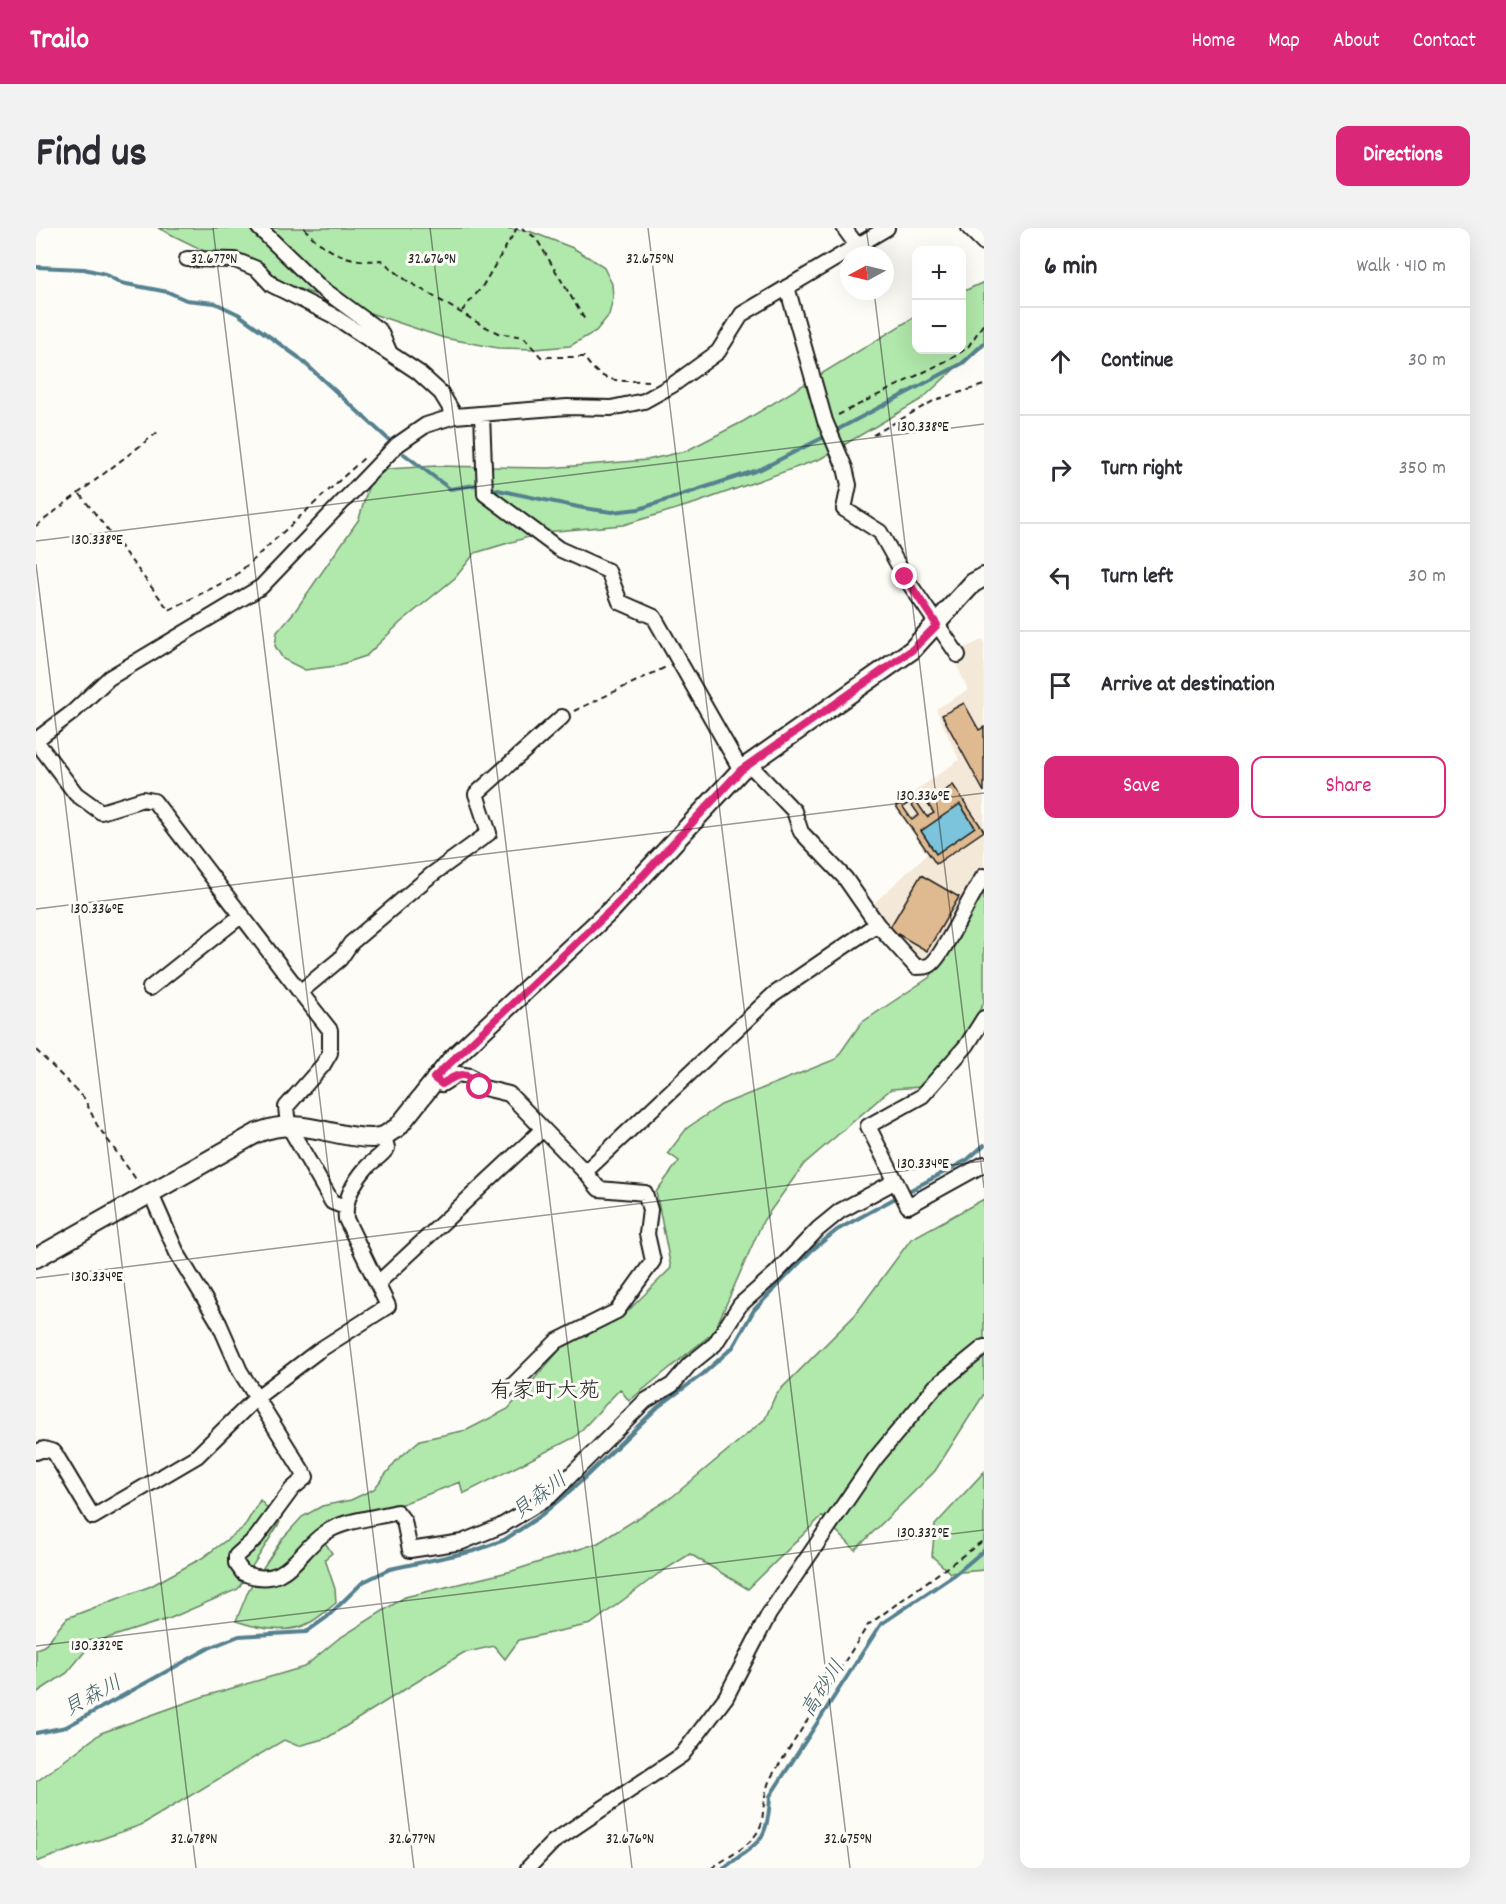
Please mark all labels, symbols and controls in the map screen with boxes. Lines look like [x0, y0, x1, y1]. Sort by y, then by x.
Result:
text: Trailo [30, 22, 89, 62]
text: Home [1191, 27, 1235, 57]
text: Map [1268, 27, 1300, 57]
text: About [1333, 27, 1380, 57]
text: Contact [1413, 27, 1476, 57]
text: Find us [36, 126, 147, 186]
button: Directions [1336, 126, 1470, 186]
north arrow [840, 246, 894, 300]
map controls [912, 246, 966, 354]
button: + [912, 246, 966, 300]
text: 32.677°N [191, 249, 237, 271]
text: 32.676°N [408, 249, 456, 271]
text: 32.675°N [626, 249, 674, 271]
text: 6 min [1044, 249, 1097, 286]
text: Walk · 410 m [1357, 253, 1446, 281]
button: − [912, 300, 966, 354]
icon: ahead [1044, 345, 1077, 378]
text: Continue [1101, 346, 1173, 377]
text: 30 m [1408, 347, 1446, 375]
text: 130.338°E [897, 417, 949, 439]
icon: right [1044, 453, 1077, 486]
text: Turn right [1101, 454, 1183, 485]
text: 350 m [1399, 455, 1446, 483]
text: 130.338°E [71, 530, 123, 552]
icon: left [1044, 561, 1077, 594]
text: Turn left [1101, 562, 1173, 593]
route end [891, 563, 917, 589]
text: 30 m [1408, 563, 1446, 591]
icon: arrive [1044, 669, 1077, 702]
text: Arrive at destination [1101, 670, 1275, 701]
button: Save [1044, 756, 1239, 818]
button: Share [1251, 756, 1446, 818]
text: 130.336°E [897, 786, 950, 808]
text: 130.336°E [71, 899, 124, 921]
route start [466, 1073, 492, 1099]
text: 130.334°E [897, 1154, 949, 1176]
text: 130.334°E [71, 1267, 123, 1289]
district label: 有家町大苑 [490, 1377, 600, 1408]
water label: 貝森川 [507, 1466, 575, 1528]
text: 130.332°E [897, 1523, 949, 1545]
text: 130.332°E [71, 1636, 123, 1658]
water label: 高砂川 [795, 1655, 854, 1724]
water label: 貝森川 [59, 1670, 128, 1726]
text: 32.678°N [170, 1829, 218, 1851]
text: 32.677°N [389, 1829, 435, 1851]
text: 32.676°N [606, 1829, 654, 1851]
text: 32.675°N [824, 1829, 872, 1851]

